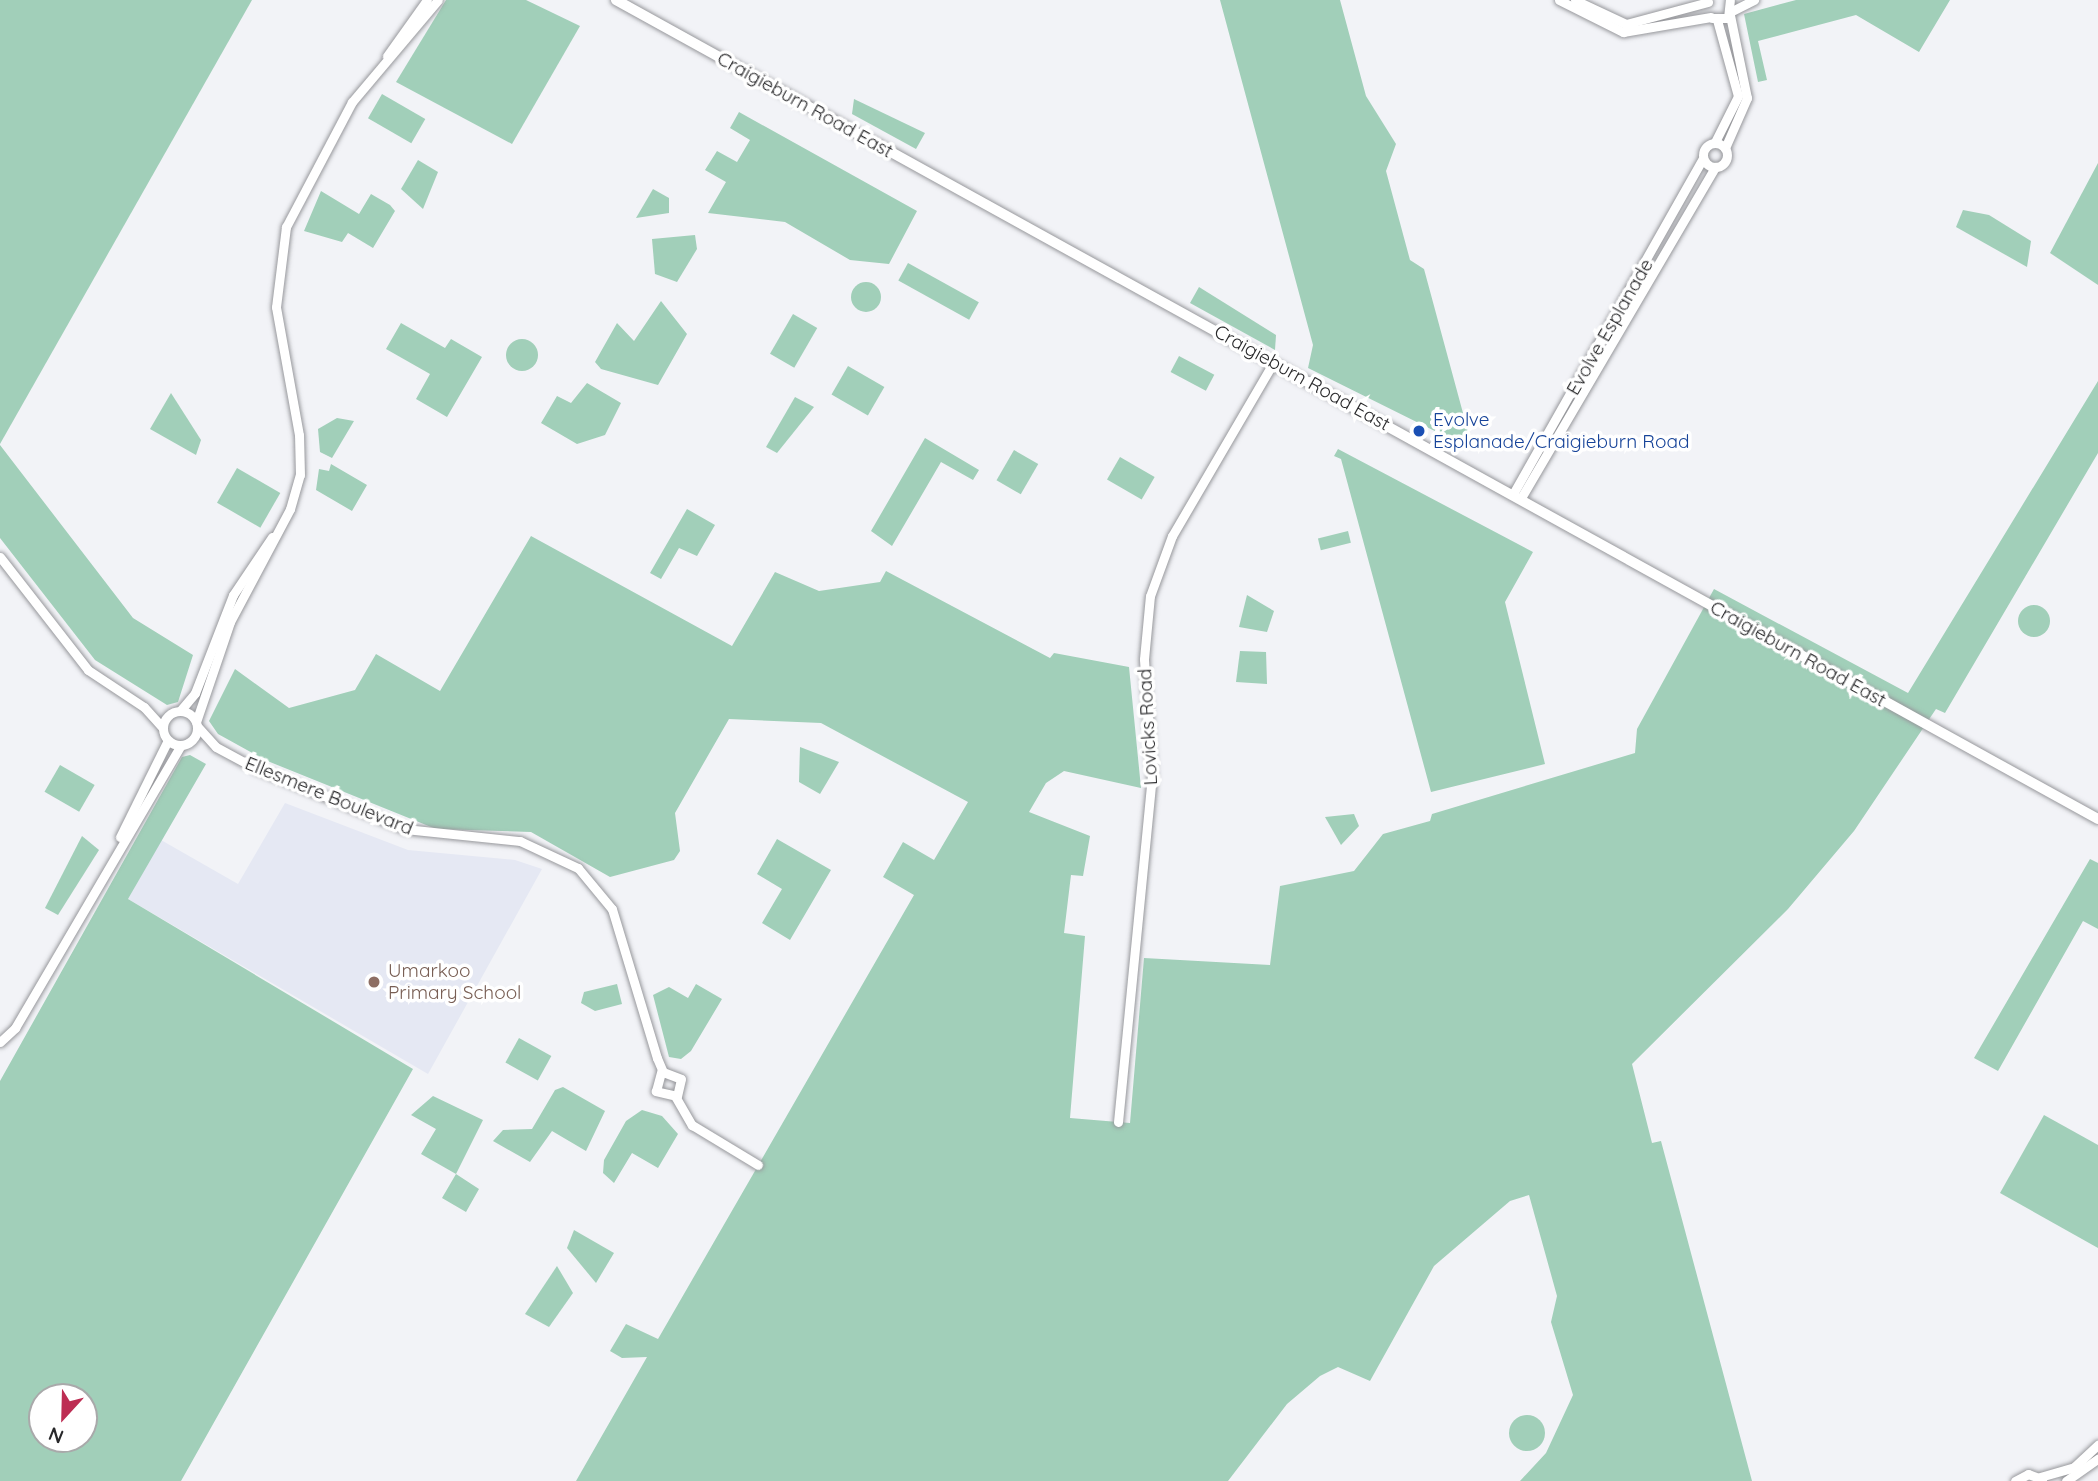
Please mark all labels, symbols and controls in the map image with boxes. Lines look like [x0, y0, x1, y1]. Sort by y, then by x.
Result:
street label: Craigieburn Road East [713, 47, 897, 163]
street label: Evolve Esplanade [1562, 255, 1658, 399]
street label: Craigieburn Road East [1210, 320, 1394, 436]
place label: Evolve Esplanade/Craigieburn Road [1433, 409, 1689, 453]
marker: Evolve Esplanade/Craigieburn Road [1411, 423, 1427, 439]
street label: Craigieburn Road East [1706, 596, 1890, 712]
street label: Lovicks Road [1134, 668, 1162, 786]
street label: Ellesmere Boulevard [242, 752, 416, 840]
place label: Umarkoo Primary School [388, 960, 521, 1004]
marker: Umarkoo Primary School [366, 974, 382, 990]
north arrow [28, 1383, 98, 1453]
text: N [45, 1422, 67, 1449]

